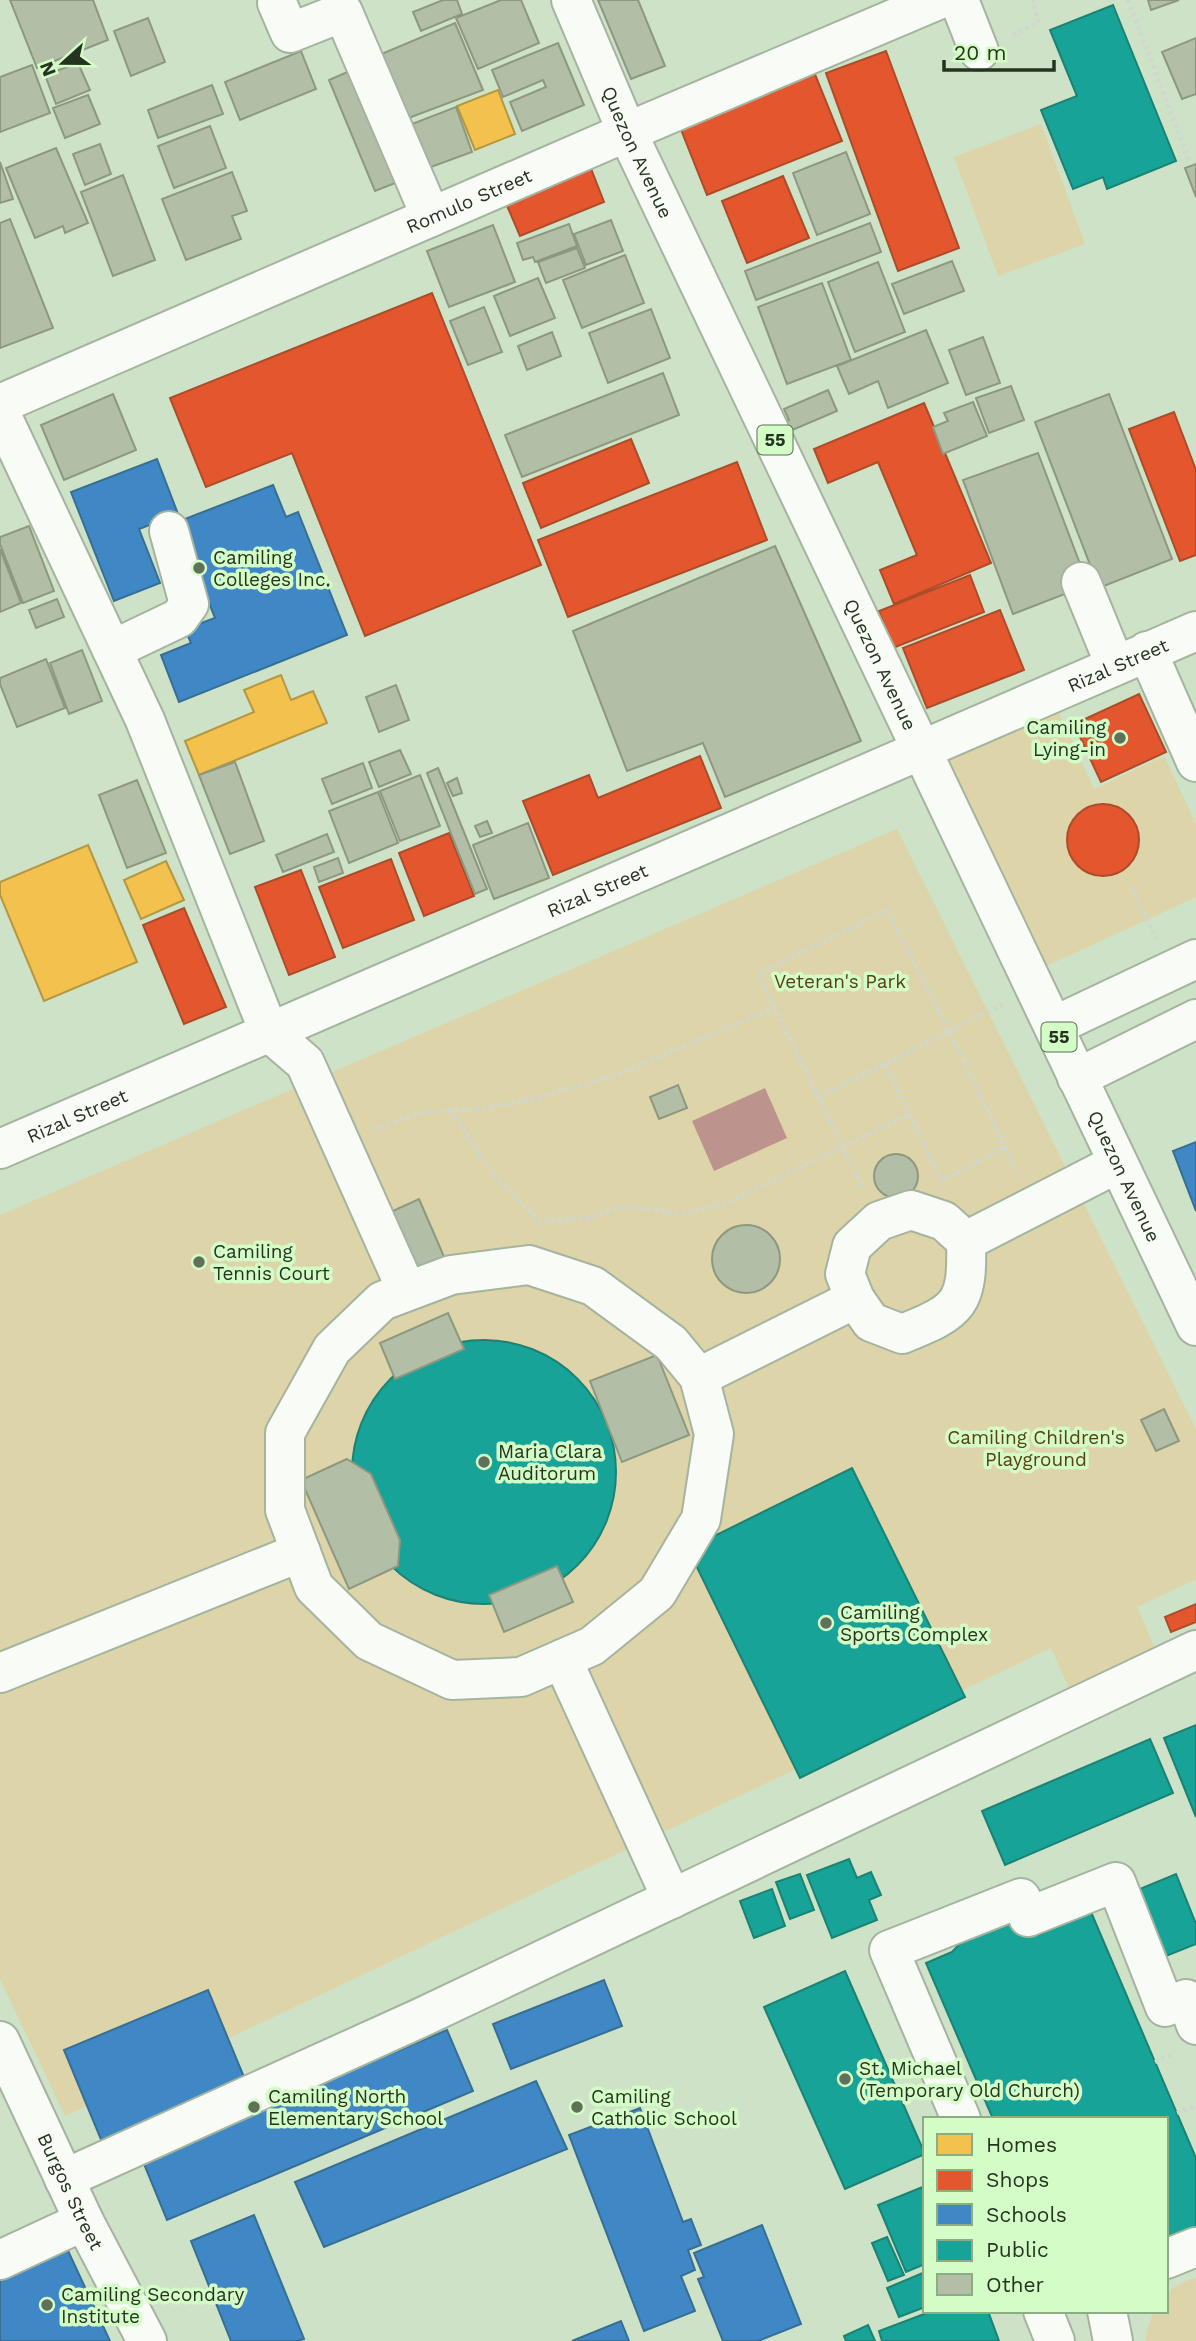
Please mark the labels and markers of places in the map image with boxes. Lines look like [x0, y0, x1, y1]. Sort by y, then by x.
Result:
place label: Camiling Colleges Inc. [213, 546, 331, 591]
marker: Camiling Colleges Inc. [191, 560, 207, 576]
place label: Camiling Lying-in [1026, 716, 1107, 761]
marker: Camiling Lying-in [1112, 730, 1128, 746]
place label: Camiling Tennis Court [213, 1240, 330, 1285]
marker: Camiling Tennis Court [191, 1254, 207, 1270]
place label: Maria Clara Auditorum [498, 1440, 603, 1485]
marker: Maria Clara Auditorum [476, 1454, 492, 1470]
place label: Camiling Sports Complex [840, 1601, 988, 1646]
marker: Camiling Sports Complex [818, 1615, 834, 1631]
place label: St. Michael (Temporary Old Church) [859, 2057, 1080, 2102]
marker: St. Michael (Temporary Old Church) [837, 2071, 853, 2087]
place label: Camiling North Elementary School [268, 2085, 443, 2130]
place label: Camiling Catholic School [591, 2085, 737, 2130]
marker: Camiling North Elementary School [246, 2099, 262, 2115]
marker: Camiling Catholic School [569, 2099, 585, 2115]
place label: Camiling Secondary Institute [61, 2283, 245, 2328]
marker: Camiling Secondary Institute [39, 2297, 55, 2313]

